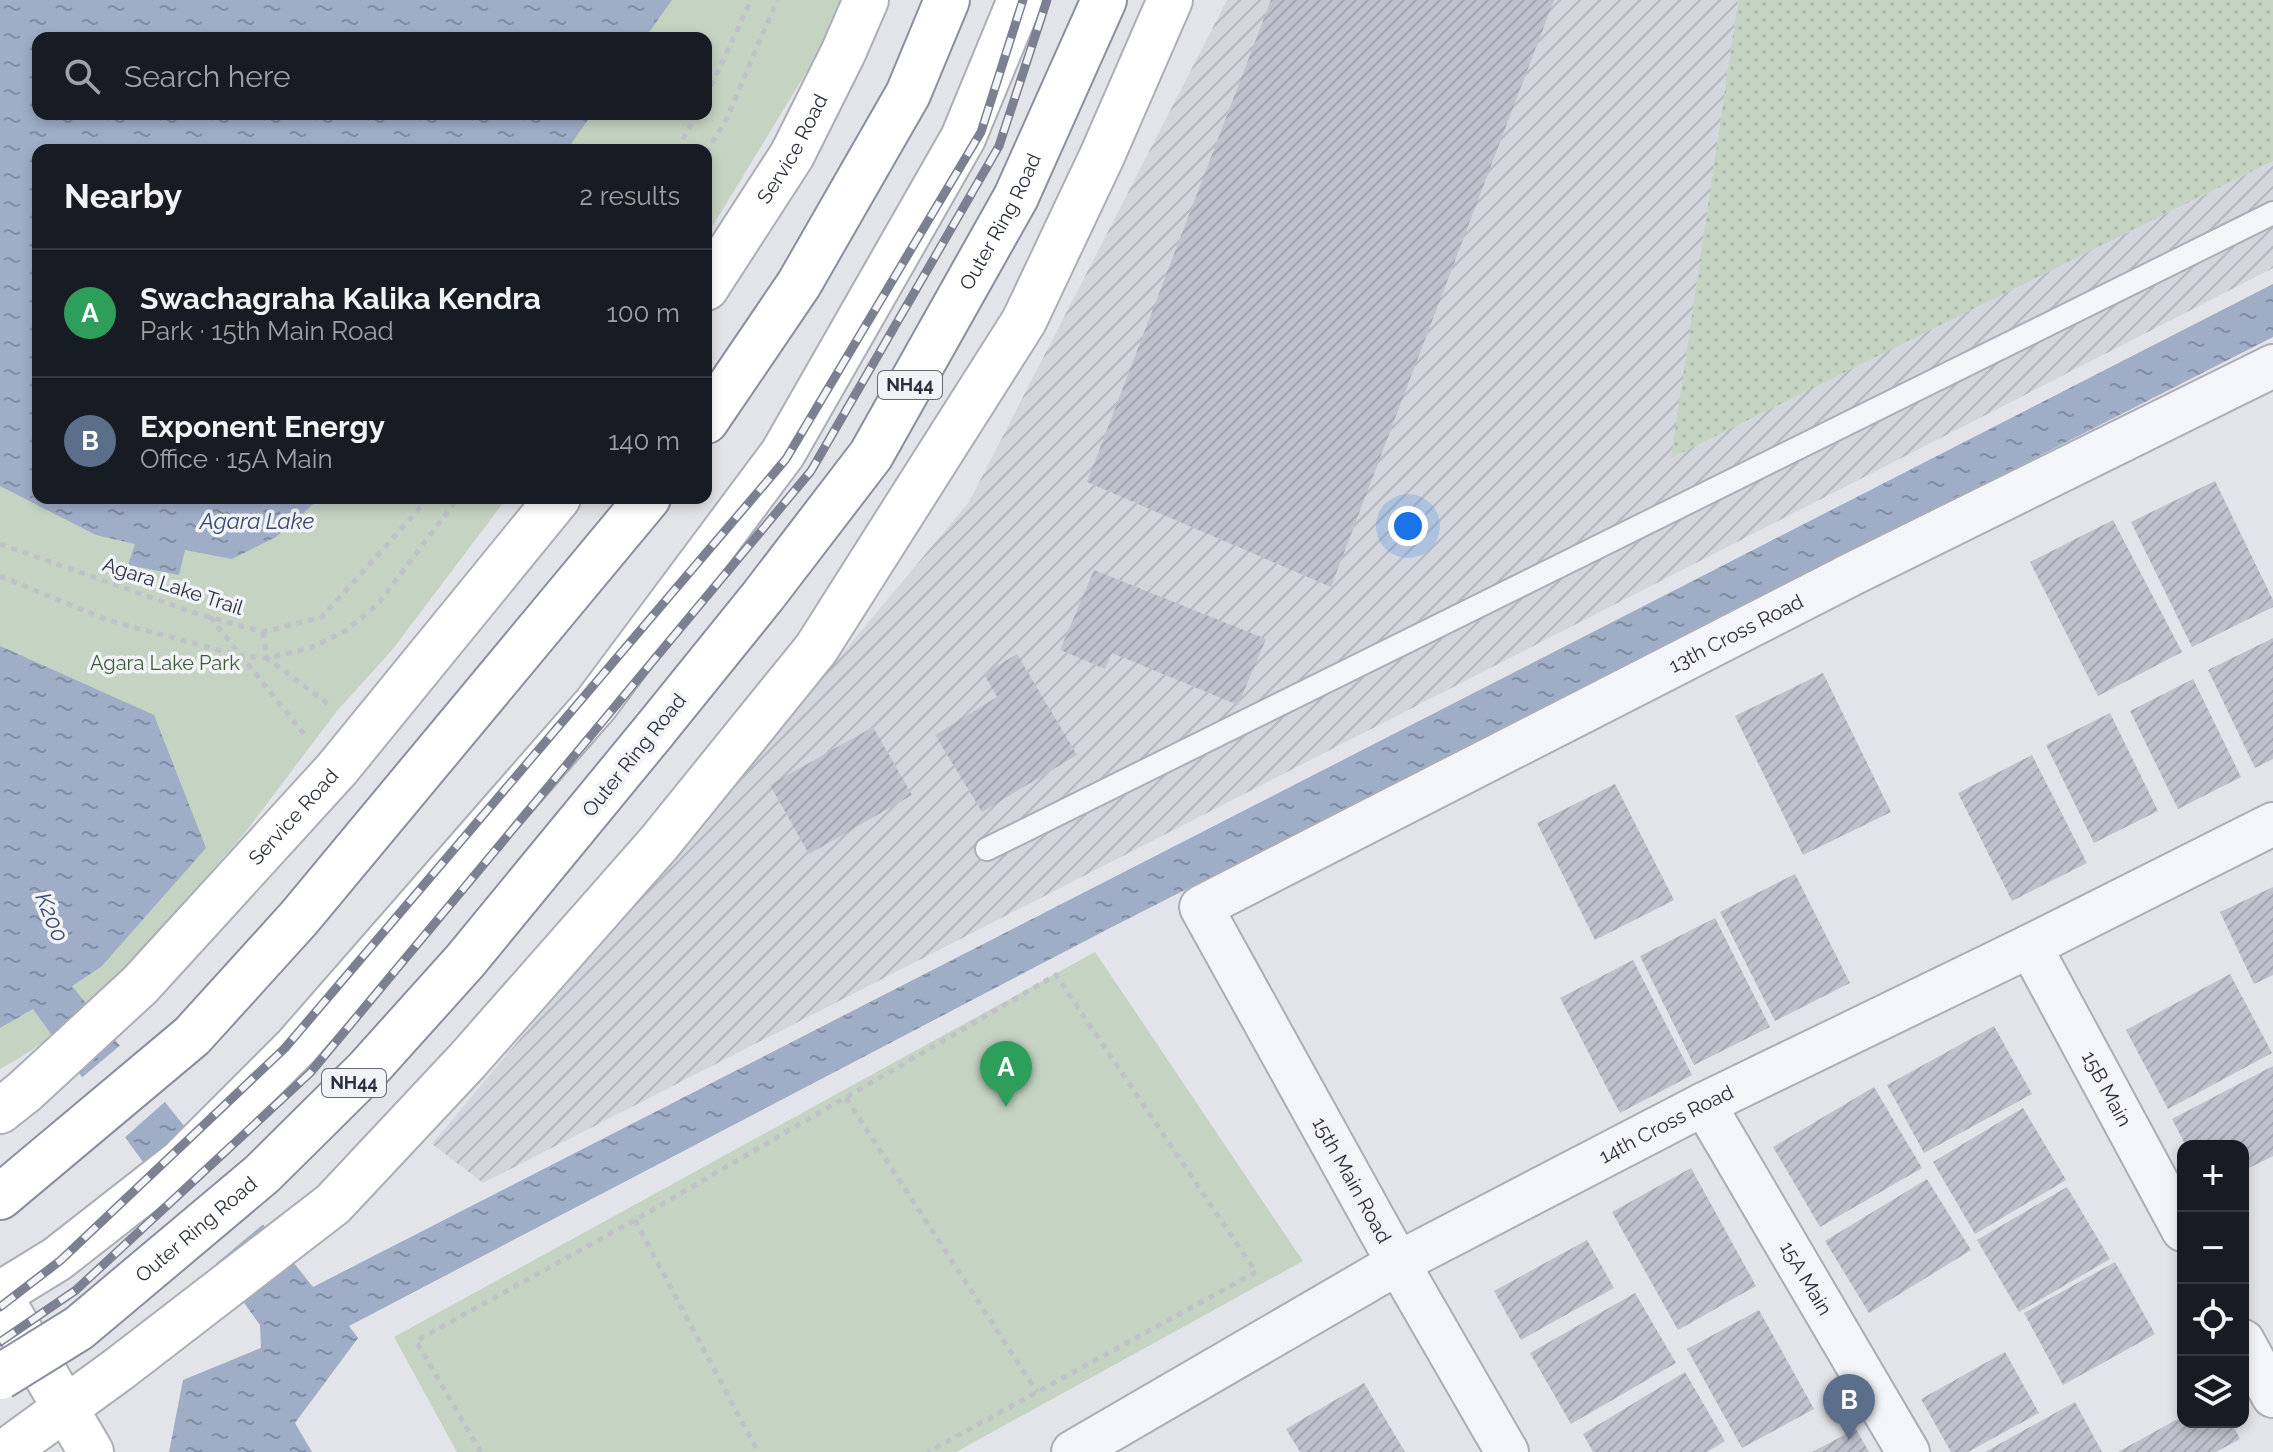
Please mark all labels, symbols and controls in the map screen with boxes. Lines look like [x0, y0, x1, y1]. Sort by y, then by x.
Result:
search box [32, 32, 712, 120]
icon: search [60, 54, 104, 98]
text: Search here [124, 59, 291, 94]
street label: Service Road [752, 90, 832, 208]
street label: Outer Ring Road [954, 150, 1046, 294]
text: Nearby [64, 176, 182, 216]
text: 2 results [580, 181, 680, 211]
text: Swachagraha Kalika Kendra [140, 281, 541, 316]
text: A [81, 298, 99, 328]
text: 100 m [607, 298, 680, 328]
text: Park · 15th Main Road [140, 316, 394, 346]
road number: NH44 [878, 371, 942, 399]
text: Exponent Energy [140, 409, 385, 444]
text: B [81, 426, 99, 456]
text: 140 m [608, 426, 680, 456]
text: Office · 15A Main [140, 444, 333, 474]
your location [1388, 506, 1428, 546]
water label: Agara Lake [199, 508, 314, 534]
street label: Agara Lake Trail [100, 552, 247, 620]
street label: 13th Cross Road [1665, 589, 1807, 678]
park label: Agara Lake Park [90, 651, 240, 675]
street label: Outer Ring Road [577, 689, 691, 821]
street label: Service Road [243, 764, 343, 870]
water label: K200 [30, 889, 74, 945]
pin: A [980, 1041, 1032, 1107]
street label: 15B Main [2077, 1047, 2137, 1131]
road number: NH44 [322, 1069, 386, 1097]
street label: 14th Cross Road [1595, 1080, 1737, 1168]
street label: 15th Main Road [1307, 1113, 1397, 1247]
map controls [2177, 1140, 2249, 1428]
button: + [2177, 1140, 2249, 1212]
street label: Outer Ring Road [130, 1172, 262, 1287]
button: − [2177, 1212, 2249, 1284]
street label: 15A Main [1775, 1237, 1837, 1320]
button: locate [2177, 1284, 2249, 1356]
button: layers [2177, 1356, 2249, 1428]
pin: B [1823, 1374, 1875, 1440]

